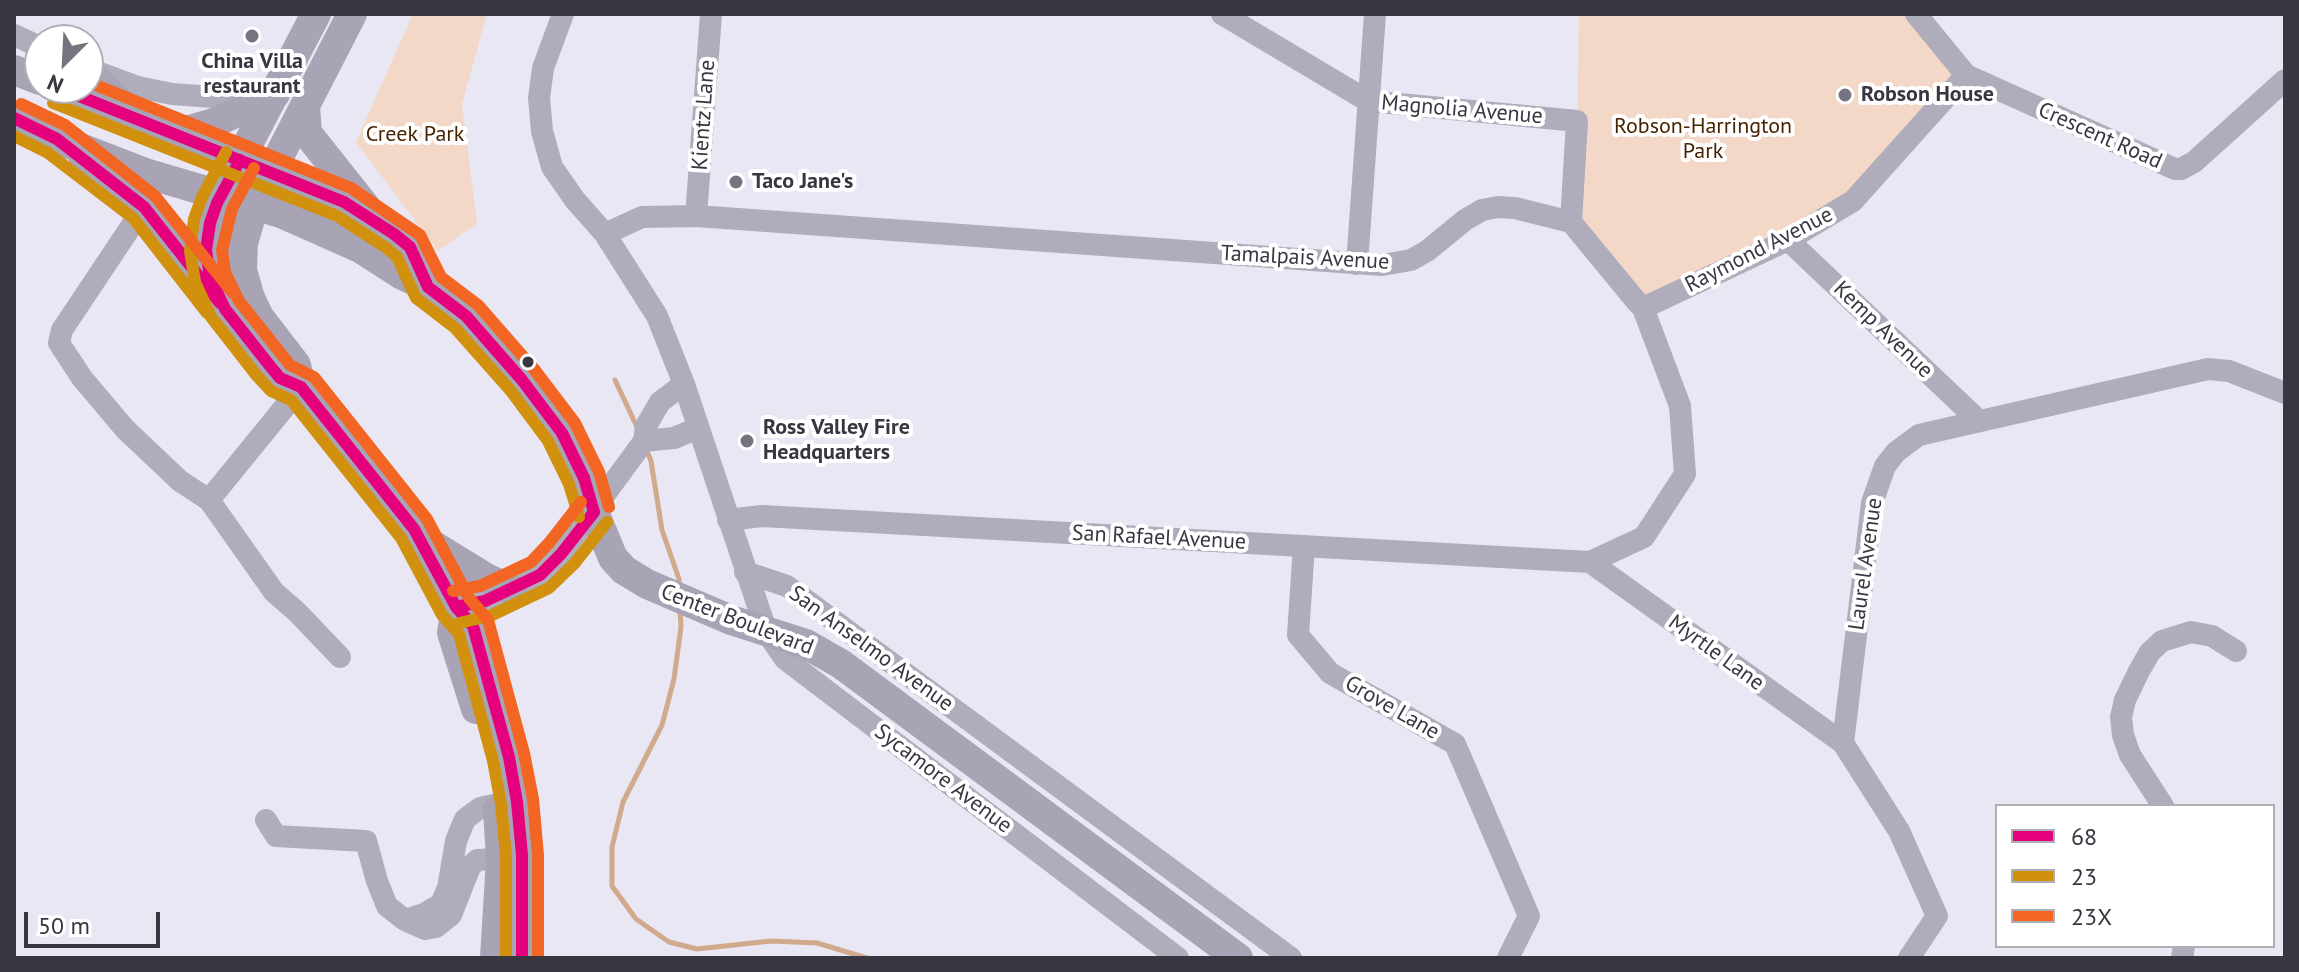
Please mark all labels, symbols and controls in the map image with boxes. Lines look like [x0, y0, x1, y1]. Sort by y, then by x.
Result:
north arrow [24, 24, 104, 104]
marker: China Villa restaurant [243, 27, 261, 45]
place label: China Villa restaurant [201, 49, 303, 100]
street label: Kientz Lane [687, 59, 721, 171]
text: N [43, 68, 67, 100]
place label: Robson House [1861, 82, 1994, 108]
marker: Robson House [1836, 86, 1854, 104]
street label: Magnolia Avenue [1380, 90, 1544, 130]
street label: Crescent Road [2034, 97, 2166, 175]
park label: Robson-Harrington Park [1614, 114, 1792, 166]
park label: Creek Park [366, 122, 464, 148]
place label: Taco Jane's [752, 169, 853, 195]
marker: Taco Jane's [727, 173, 745, 191]
street label: Raymond Avenue [1681, 201, 1837, 299]
street label: Tamalpais Avenue [1220, 240, 1390, 276]
street label: Kemp Avenue [1828, 276, 1938, 384]
unlabelled marker [520, 354, 536, 370]
place label: Ross Valley Fire Headquarters [763, 415, 910, 466]
marker: Ross Valley Fire Headquarters [738, 432, 756, 450]
street label: Laurel Avenue [1844, 496, 1888, 632]
street label: San Rafael Avenue [1071, 520, 1247, 556]
street label: Center Boulevard [657, 579, 817, 661]
street label: San Anselmo Avenue [784, 581, 958, 717]
street label: Myrtle Lane [1663, 609, 1769, 697]
street label: Grove Lane [1340, 670, 1444, 746]
street label: Sycamore Avenue [869, 719, 1017, 839]
legend [1995, 804, 2275, 948]
text: 68 [2071, 821, 2097, 852]
text: 23 [2071, 861, 2097, 892]
scale bar [28, 896, 164, 946]
text: 23X [2071, 901, 2112, 932]
text: 50 m [38, 910, 90, 941]

